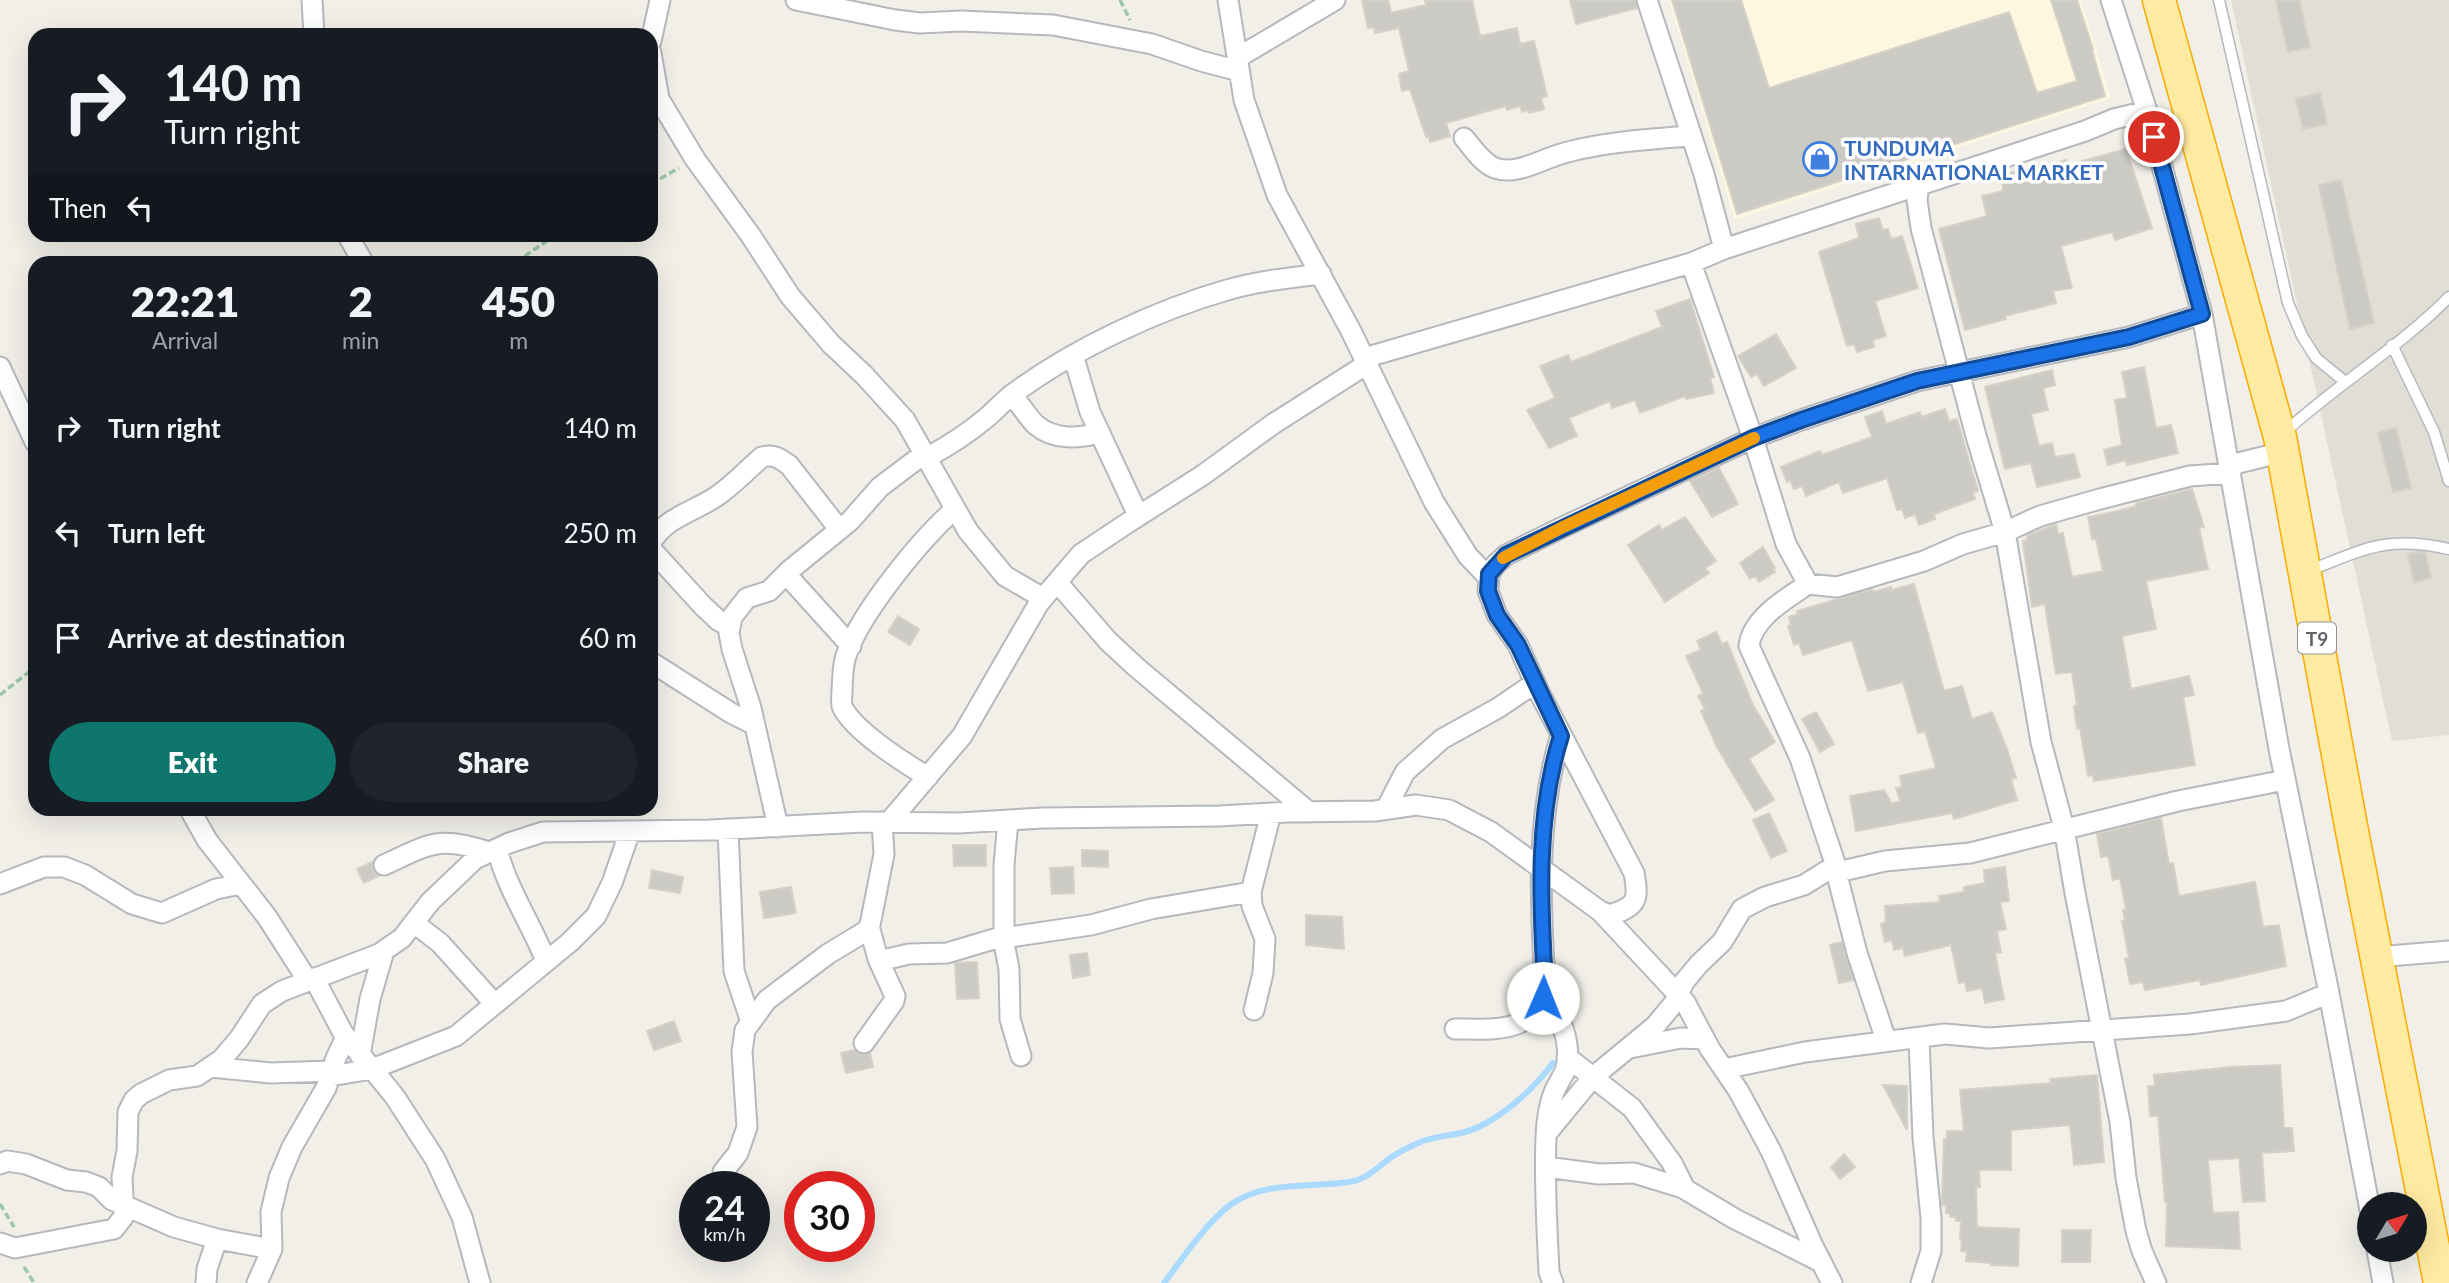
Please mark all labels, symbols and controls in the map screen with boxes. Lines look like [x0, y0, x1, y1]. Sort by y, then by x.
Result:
text: 140 m [164, 53, 302, 111]
icon: right [49, 56, 140, 147]
pin [2124, 107, 2184, 167]
text: Turn right [164, 112, 300, 151]
icon: arrive [2135, 118, 2173, 156]
place label: TUNDUMA INTARNATIONAL MARKET [1844, 135, 2104, 184]
shop icon: TUNDUMA INTARNATIONAL MARKET [1801, 140, 1839, 178]
icon: left [121, 189, 159, 227]
text: Then [49, 192, 107, 224]
text: 22:21 [131, 276, 239, 326]
text: 2 [349, 276, 373, 326]
text: 450 [482, 276, 555, 326]
text: Arrival [152, 326, 218, 354]
text: min [342, 326, 379, 354]
text: m [509, 326, 528, 354]
icon: right [49, 409, 87, 447]
text: Turn right [108, 412, 221, 444]
text: 140 m [564, 412, 637, 444]
icon: left [49, 514, 87, 552]
text: Turn left [108, 517, 205, 549]
text: 250 m [564, 517, 637, 549]
icon: arrive [49, 619, 87, 657]
text: Arrive at destination [108, 622, 345, 654]
text: 60 m [579, 622, 637, 654]
road number: T9 [2298, 622, 2336, 653]
button: Exit [49, 722, 336, 802]
button: Share [350, 722, 637, 802]
position arrow [1506, 961, 1580, 1035]
speed limit sign: 30 [784, 1171, 875, 1262]
text: 24 [704, 1186, 745, 1228]
north arrow [2357, 1192, 2427, 1262]
map controls [2357, 1192, 2427, 1262]
text: km/h [703, 1223, 746, 1245]

